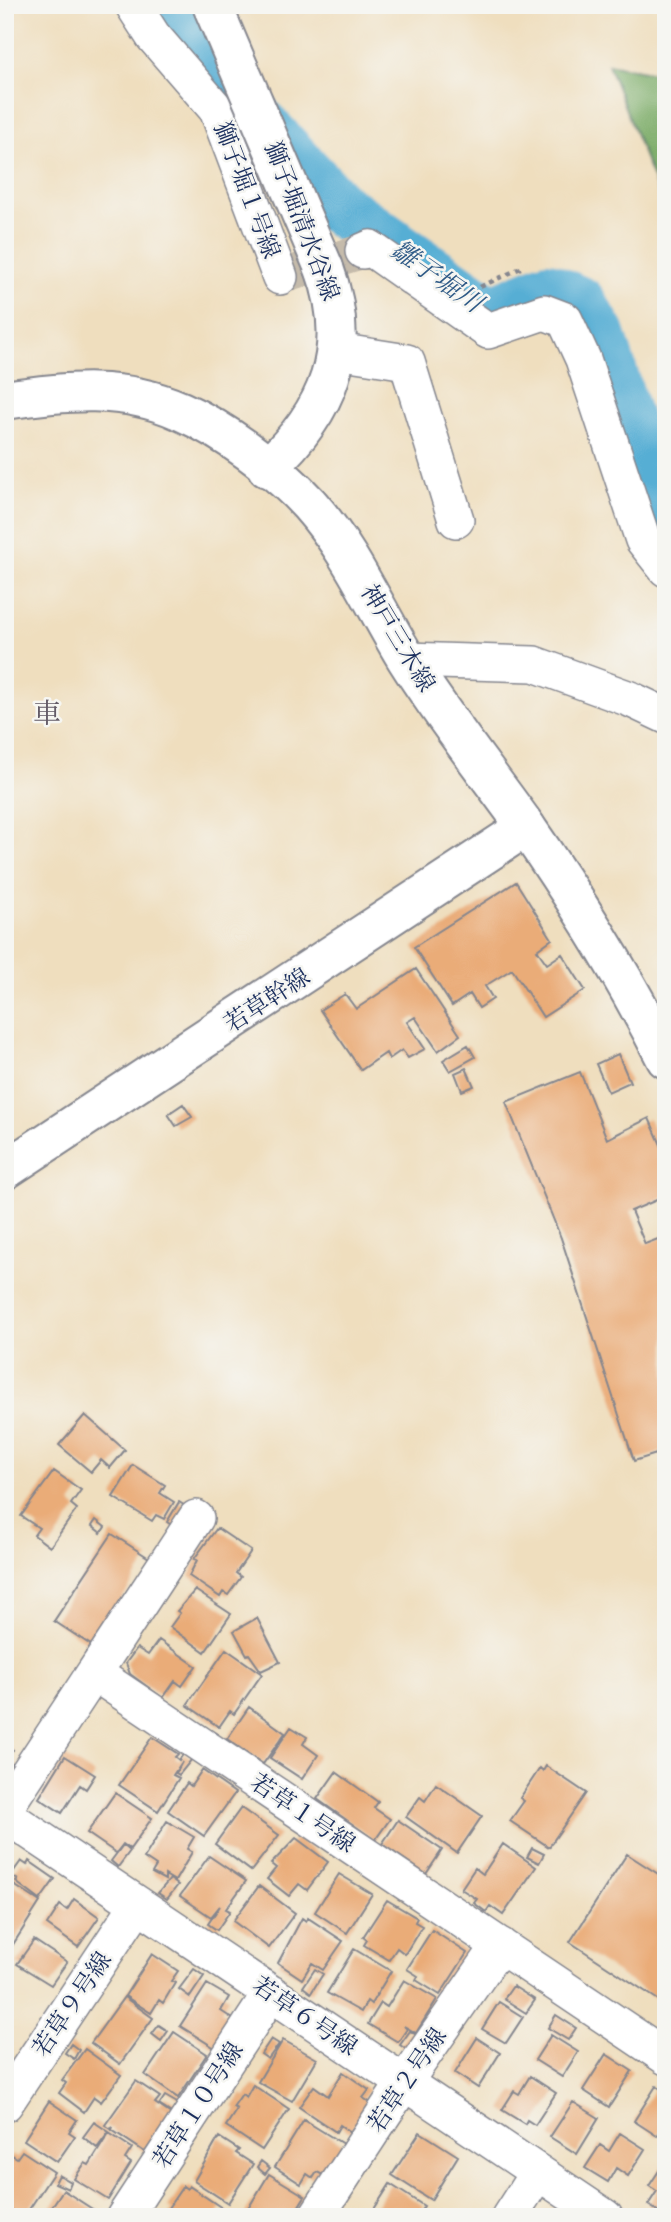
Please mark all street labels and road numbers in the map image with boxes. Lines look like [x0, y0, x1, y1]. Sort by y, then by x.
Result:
street label: 獅子堀１号線 [205, 117, 288, 263]
street label: 獅子堀清水谷線 [256, 137, 347, 306]
street label: 神戸三木線 [353, 578, 443, 698]
street label: 若草幹線 [218, 960, 317, 1040]
street label: 若草１号線 [244, 1766, 362, 1861]
street label: 若草９号線 [25, 1945, 120, 2063]
street label: 若草６号線 [246, 1969, 364, 2064]
street label: 若草２号線 [360, 2021, 455, 2139]
street label: 若草１０号線 [145, 2036, 251, 2175]

